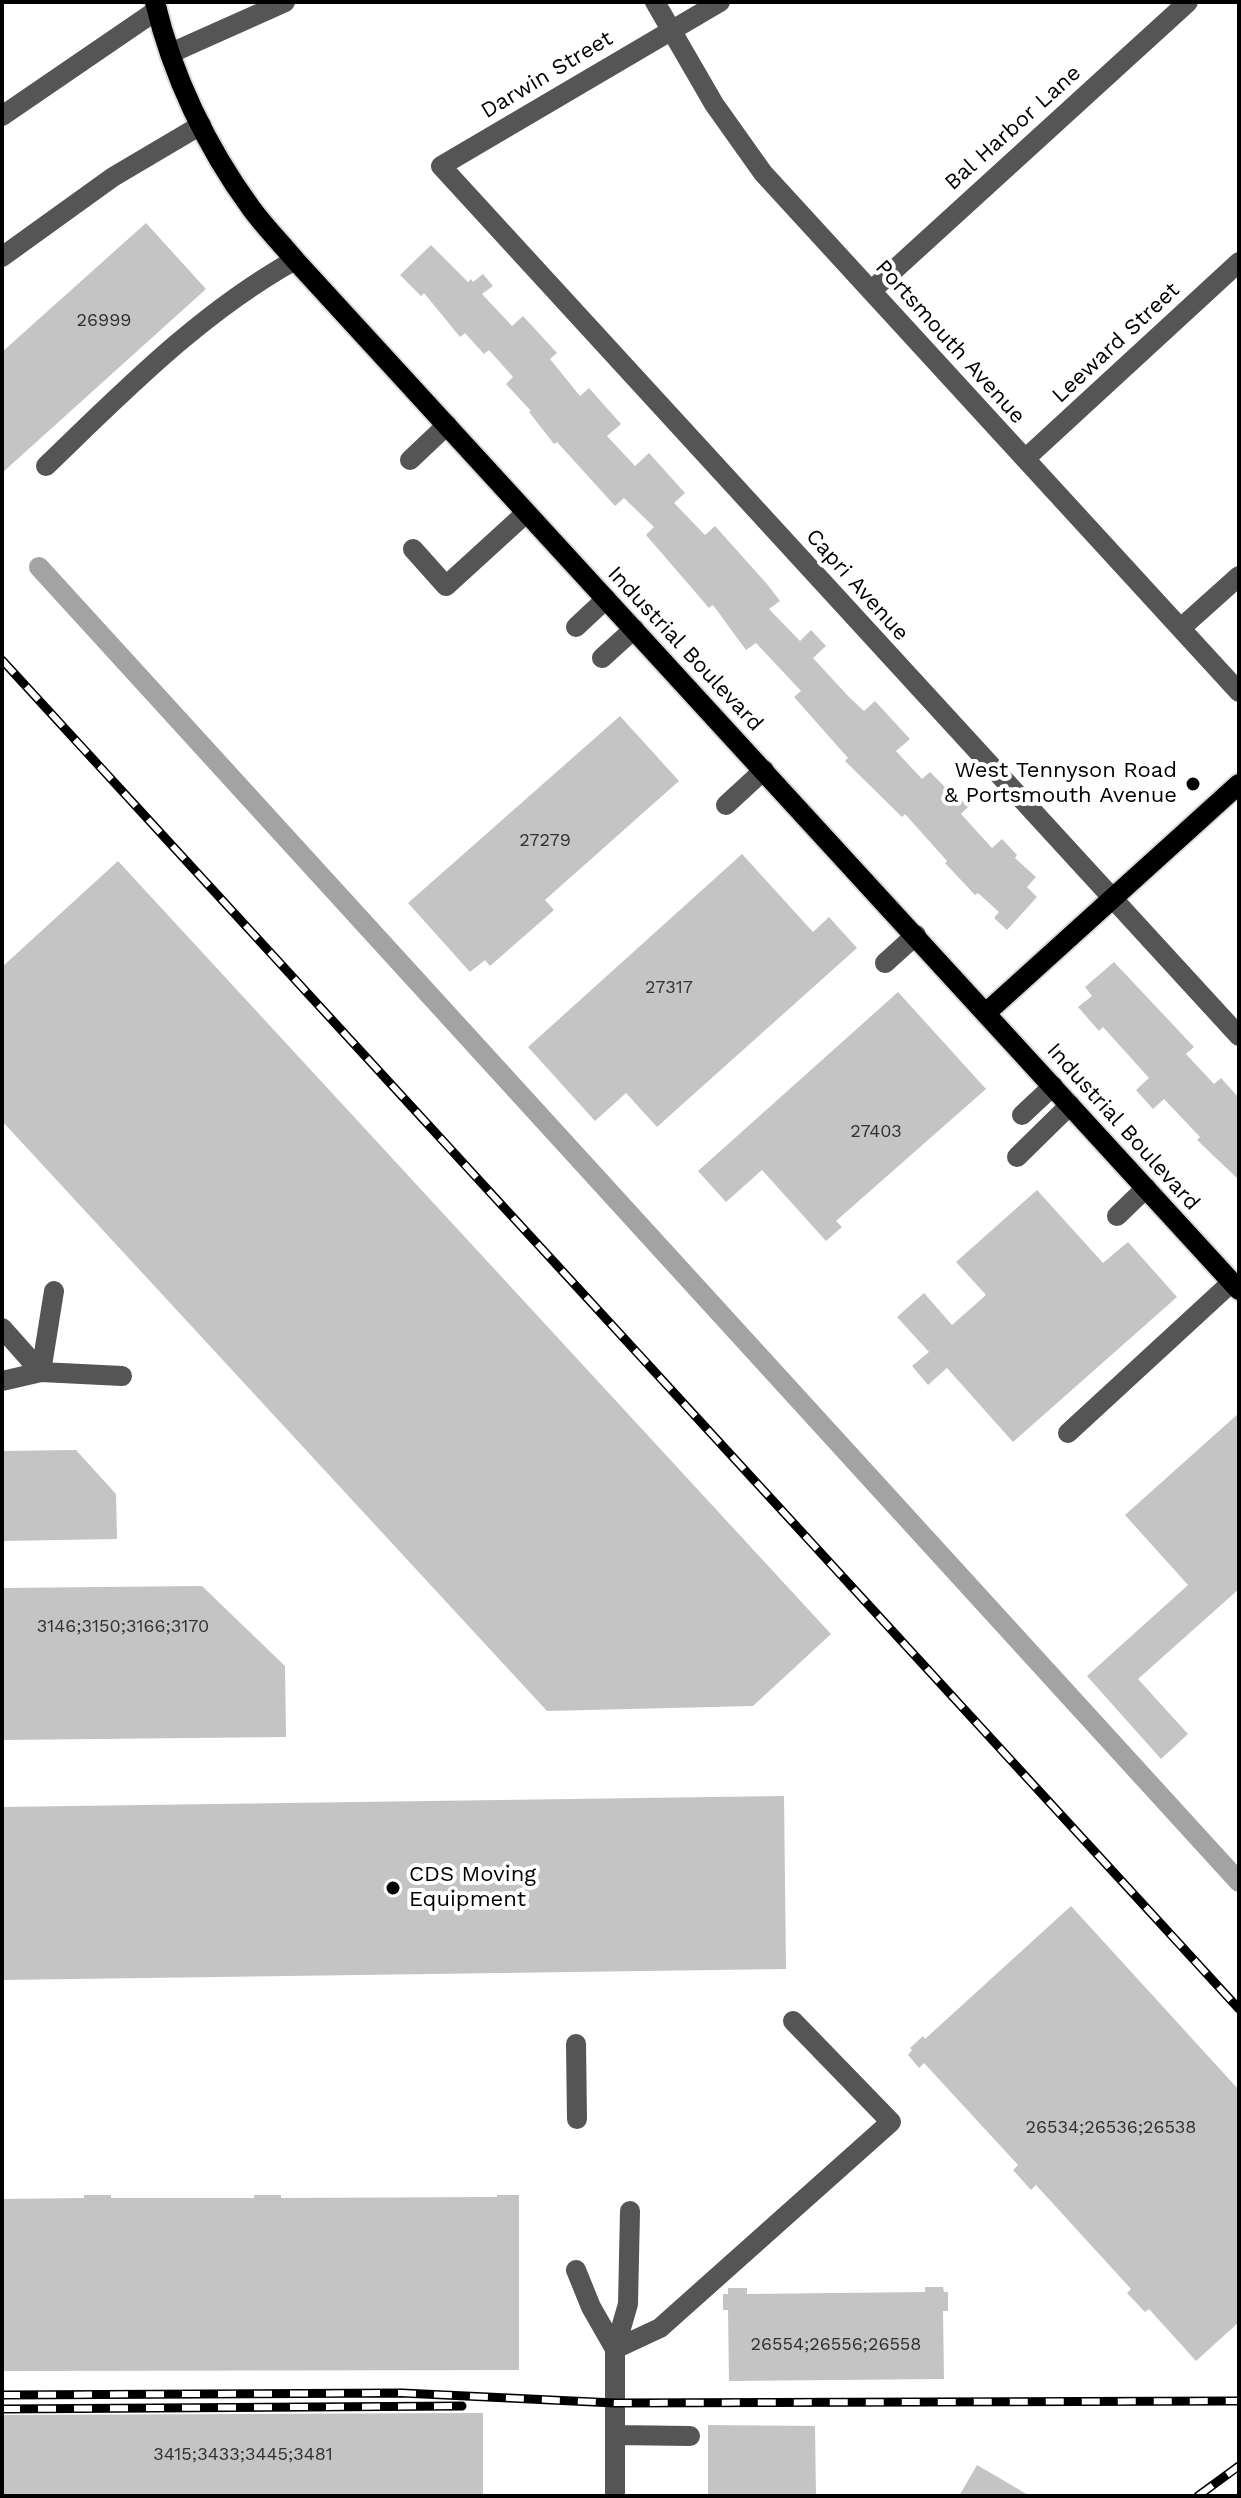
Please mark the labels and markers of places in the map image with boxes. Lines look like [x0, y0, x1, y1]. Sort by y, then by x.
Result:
place label: West Tennyson Road & Portsmouth Avenue [944, 758, 1177, 810]
marker: West Tennyson Road & Portsmouth Avenue [1184, 775, 1202, 793]
place label: CDS Moving Equipment [409, 1862, 536, 1914]
marker: CDS Moving Equipment [384, 1879, 402, 1897]

